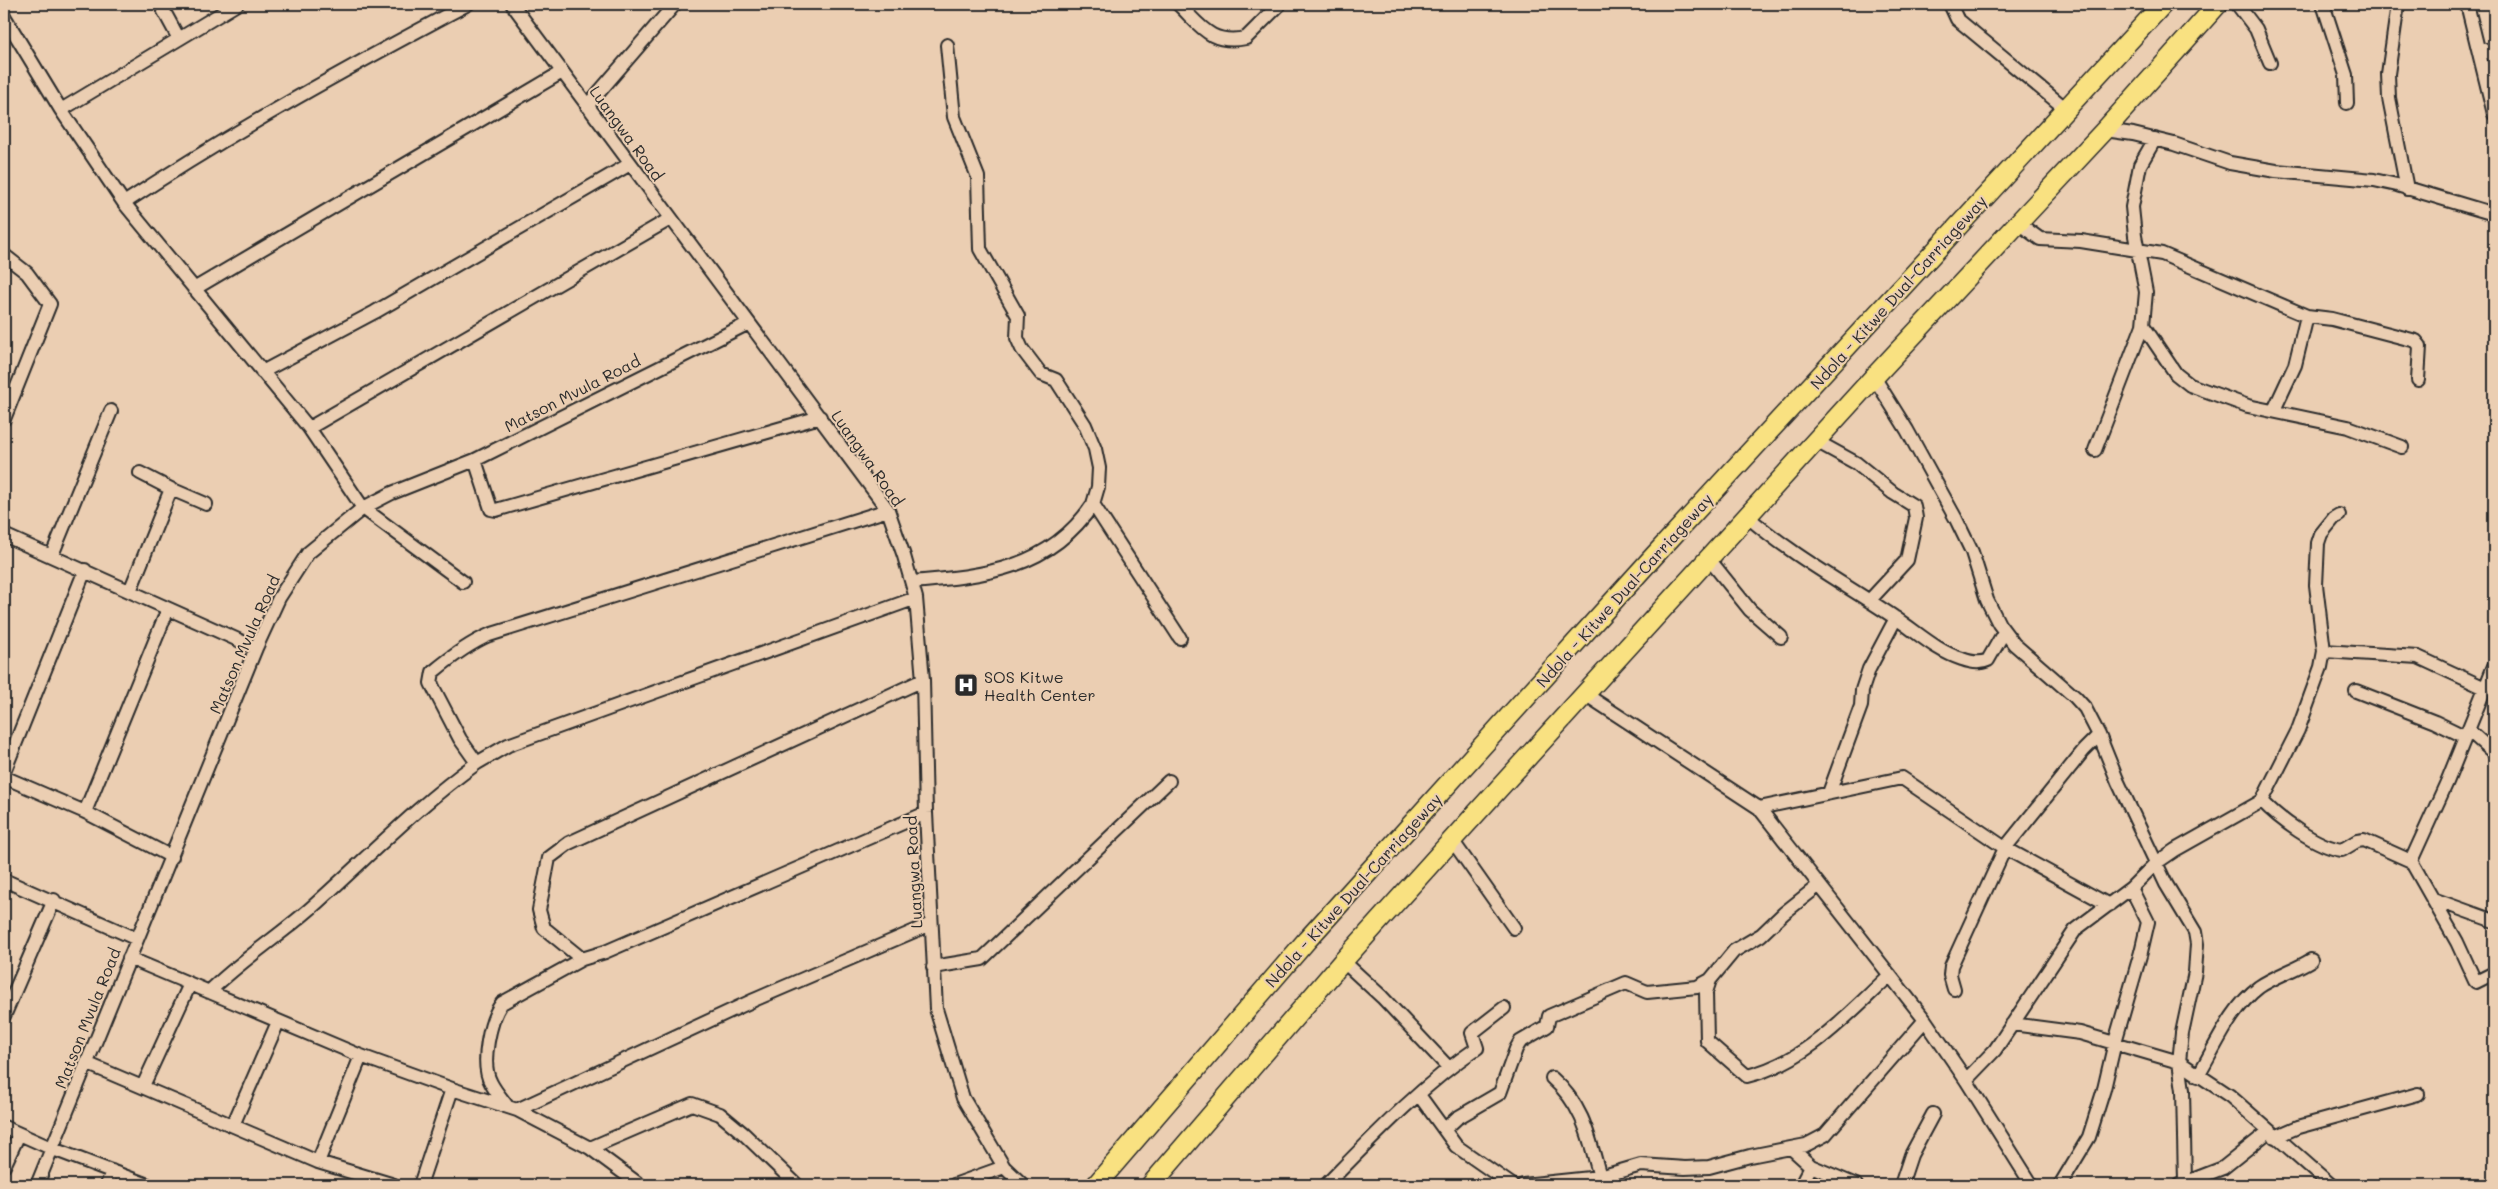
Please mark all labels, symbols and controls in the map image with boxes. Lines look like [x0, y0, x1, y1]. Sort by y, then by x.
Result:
street label: Luangwa Road [585, 81, 669, 185]
street label: Ndola - Kitwe Dual-Carriageway [1805, 191, 1991, 393]
street label: Matson Mvula Road [500, 350, 644, 436]
street label: Luangwa Road [827, 406, 909, 510]
street label: Ndola - Kitwe Dual-Carriageway [1531, 489, 1717, 691]
street label: Matson Mvula Road [204, 571, 284, 717]
place label: SOS Kitwe Health Center [984, 666, 1096, 705]
hospital icon: SOS Kitwe Health Center [953, 672, 979, 698]
street label: Ndola - Kitwe Dual-Carriageway [1260, 789, 1446, 991]
street label: Luangwa Road [900, 815, 926, 929]
street label: Matson Mvula Road [49, 945, 125, 1091]

